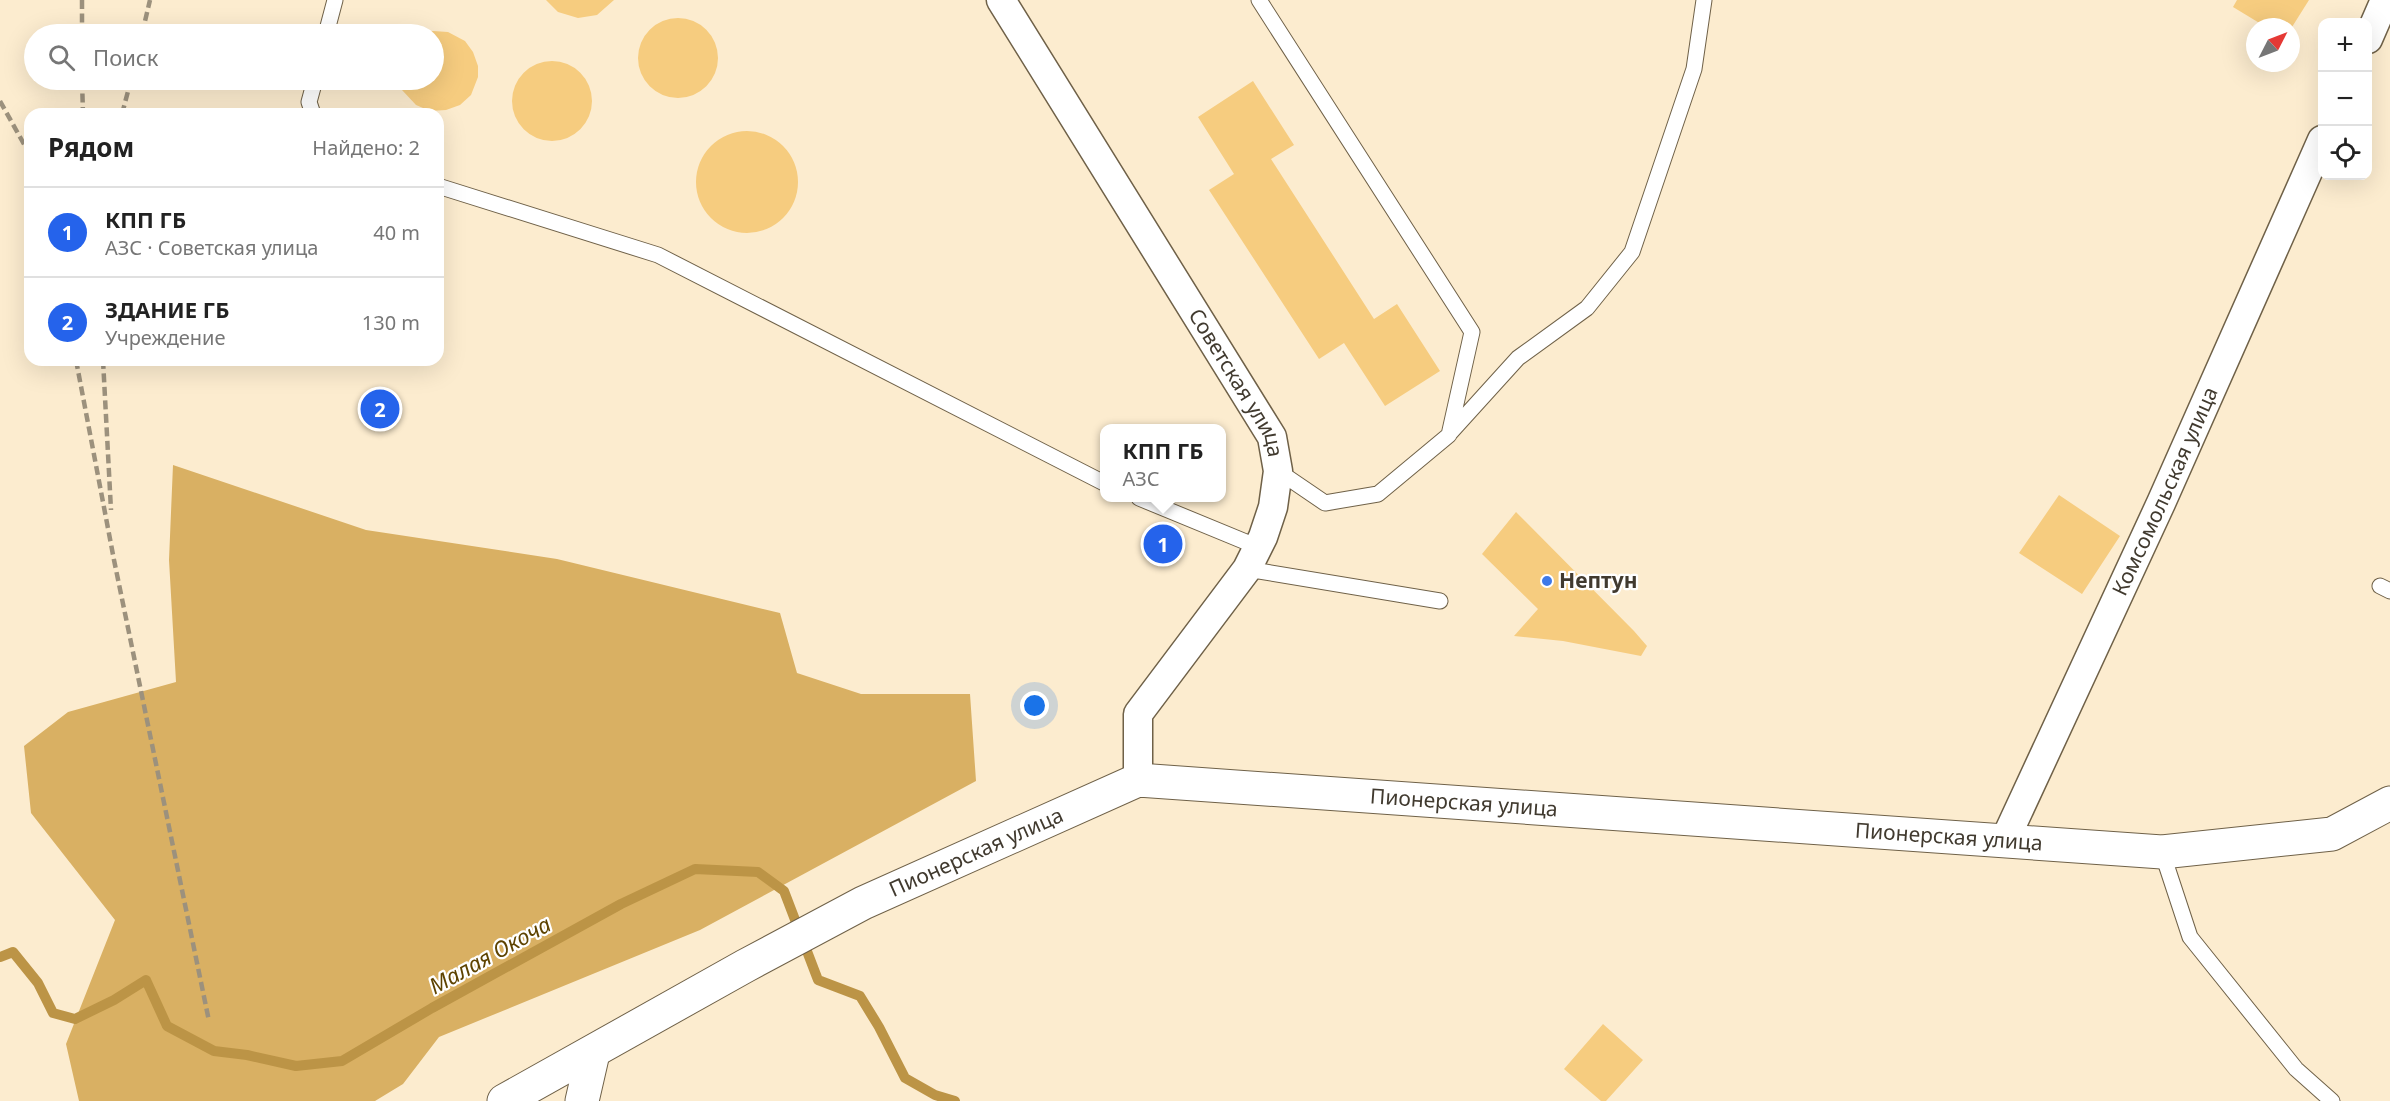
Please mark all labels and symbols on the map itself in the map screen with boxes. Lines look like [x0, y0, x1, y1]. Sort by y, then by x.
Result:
north arrow [2246, 18, 2300, 72]
street label: Советская улица [1183, 303, 1290, 459]
street label: Комсомольская улица [2105, 382, 2224, 600]
pin: 2 [360, 386, 400, 432]
pin: 1 [1144, 522, 1182, 566]
place label: Нептун [1559, 566, 1637, 594]
marker: Нептун [1540, 574, 1554, 588]
your location [1020, 691, 1049, 720]
street label: Пионерская улица [1369, 781, 1559, 822]
street label: Пионерская улица [884, 800, 1067, 903]
street label: Пионерская улица [1854, 815, 2044, 857]
water label: Малая Окоча [423, 908, 556, 1000]

